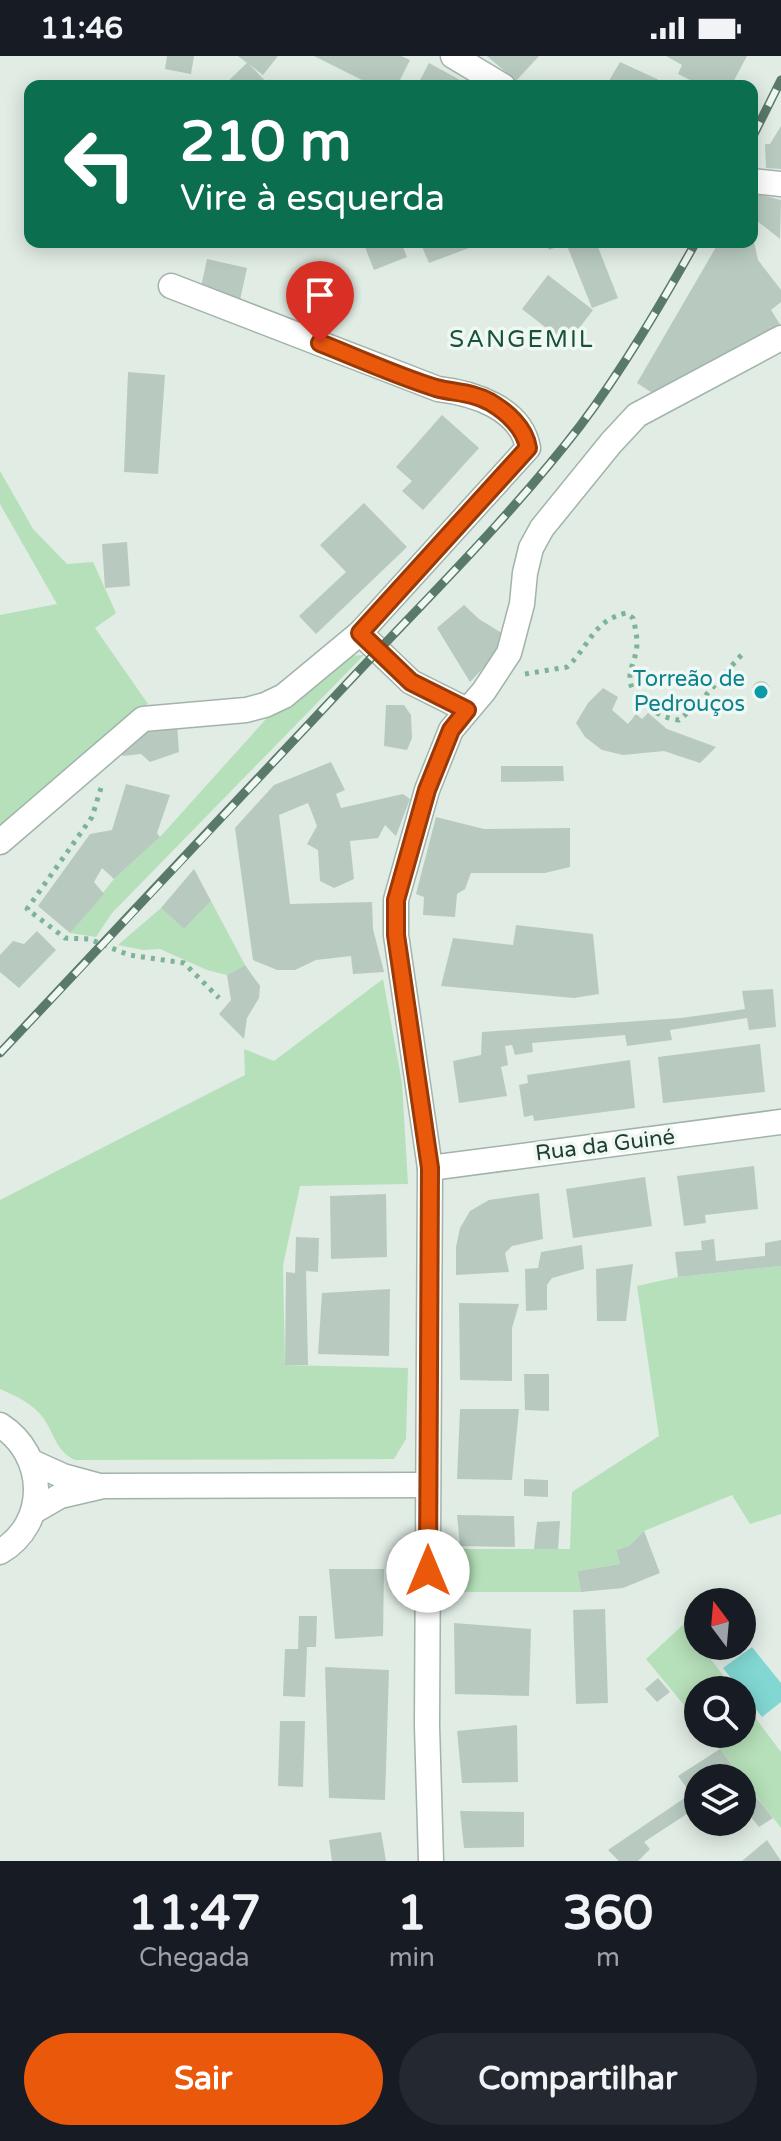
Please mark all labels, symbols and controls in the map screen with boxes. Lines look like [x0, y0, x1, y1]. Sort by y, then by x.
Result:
text: 11:46 [40, 10, 123, 47]
text: 210 m [180, 109, 351, 176]
icon: left [48, 112, 152, 216]
text: Vire à esquerda [180, 177, 445, 220]
pin [286, 261, 354, 343]
icon: arrive [298, 273, 342, 317]
district label: SANGEMIL [449, 325, 595, 354]
place label: Torreão de Pedrouços [633, 666, 745, 717]
marker: Torreão de Pedrouços [752, 683, 770, 701]
street label: Rua da Guiné [534, 1124, 676, 1166]
position arrow [386, 1529, 470, 1613]
north arrow [684, 1588, 756, 1660]
map controls [684, 1588, 756, 1836]
button: search [684, 1676, 756, 1748]
button: layers [684, 1764, 756, 1836]
text: 11:47 [128, 1885, 261, 1943]
text: 1 [397, 1885, 427, 1943]
text: 360 [563, 1885, 653, 1943]
text: Chegada [139, 1942, 250, 1973]
text: min [389, 1942, 435, 1973]
text: m [596, 1942, 620, 1973]
button: Sair [24, 2033, 383, 2125]
button: Compartilhar [399, 2033, 757, 2125]

